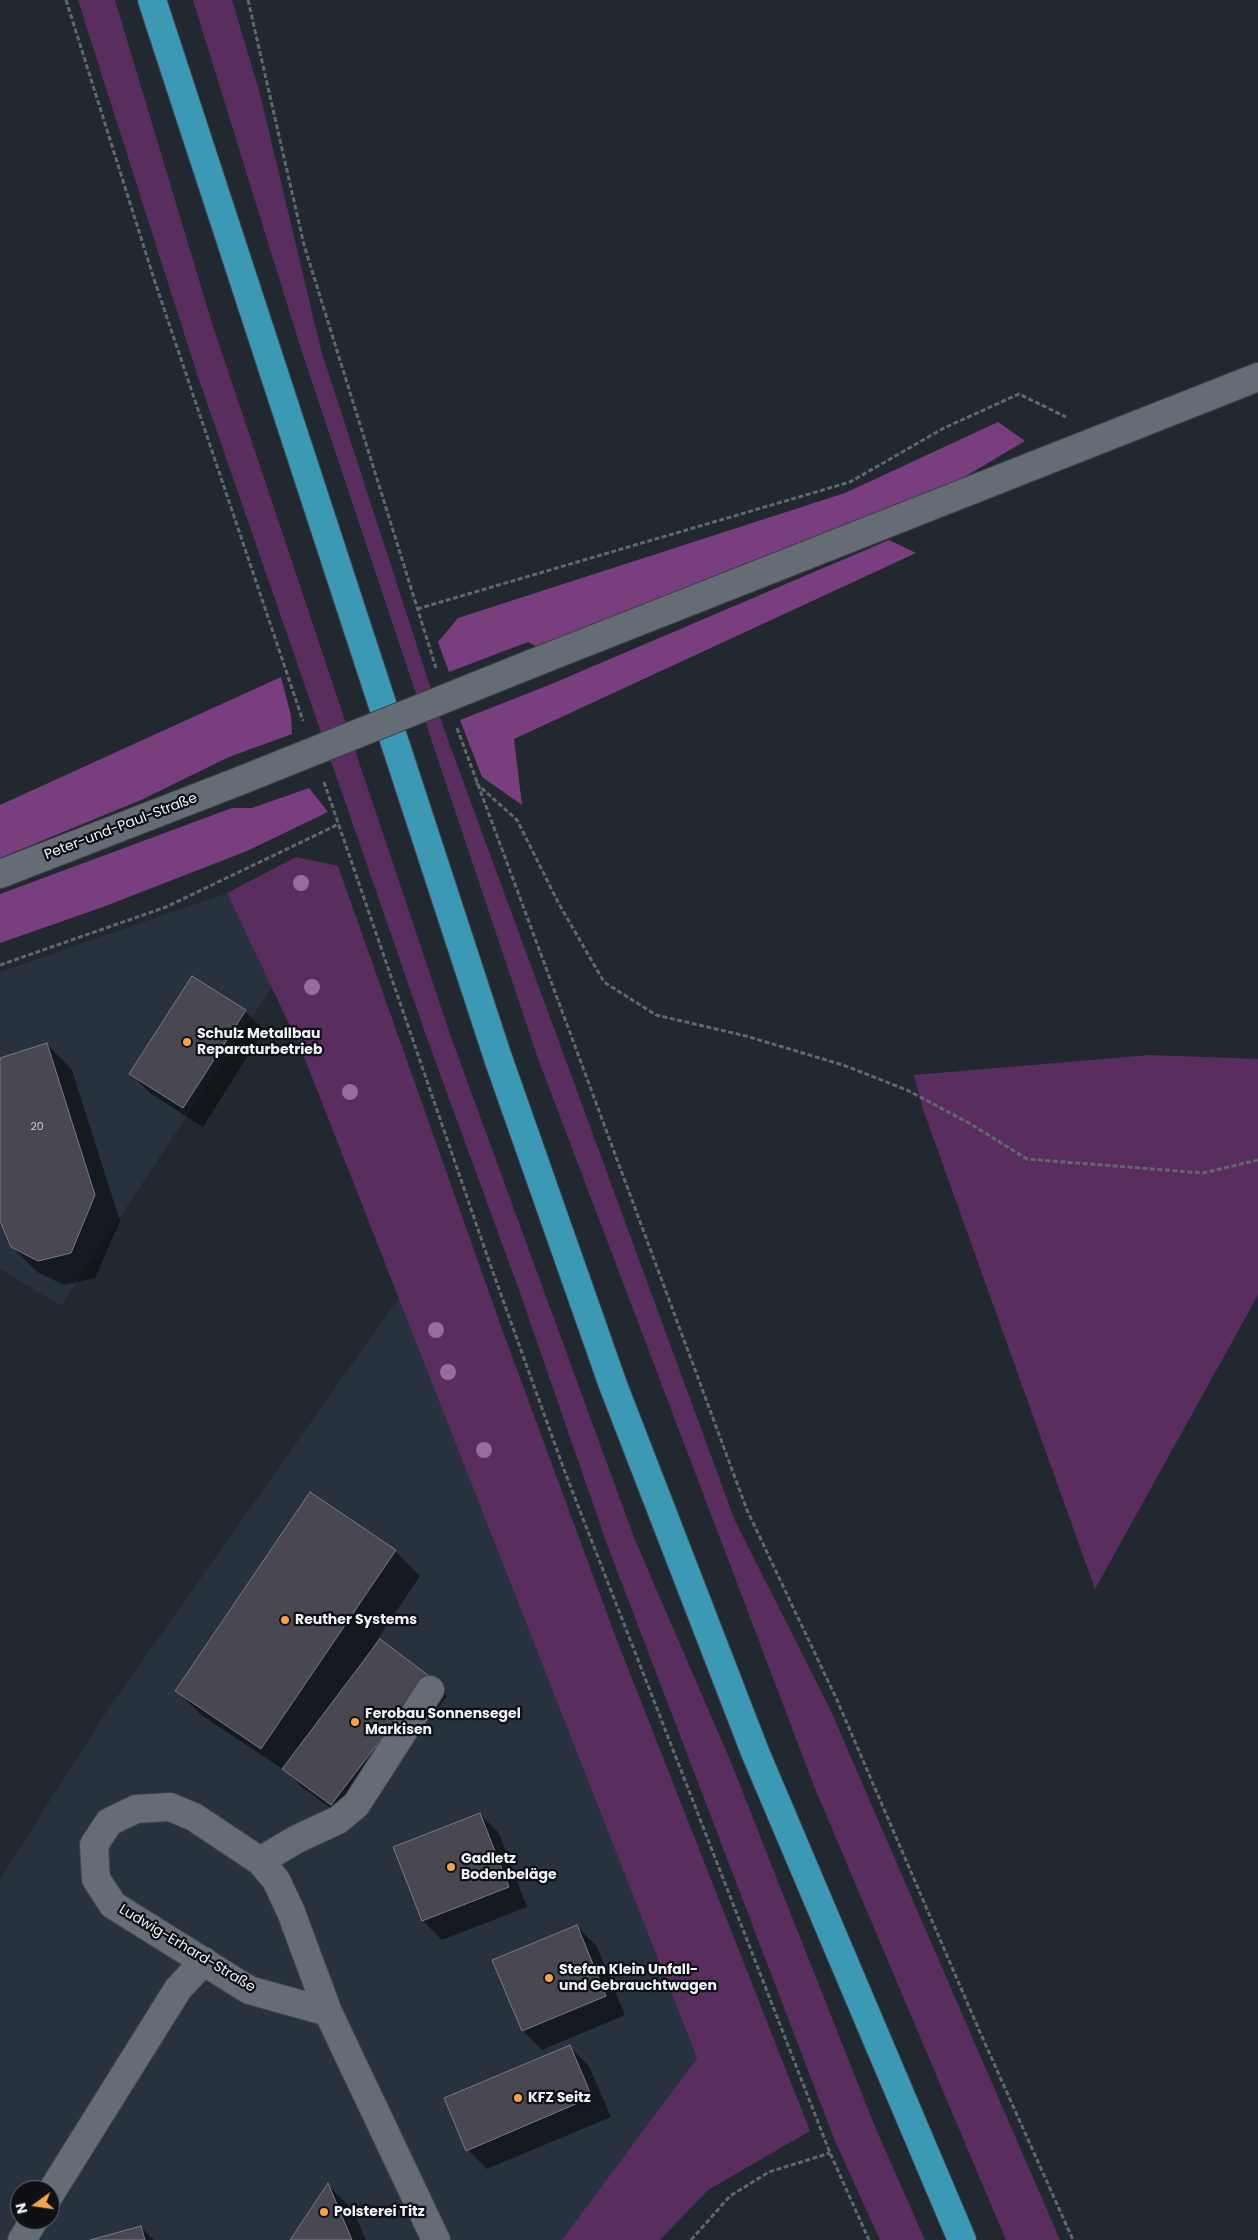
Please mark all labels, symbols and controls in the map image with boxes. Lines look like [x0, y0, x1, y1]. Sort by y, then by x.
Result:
street label: Peter-und-Paul-Straße [42, 790, 200, 864]
place label: Schulz Metallbau Reparaturbetrieb [197, 1026, 322, 1058]
marker: Schulz Metallbau Reparaturbetrieb [181, 1036, 193, 1048]
house number: 20 [30, 1120, 44, 1134]
place label: Reuther Systems [295, 1612, 417, 1628]
marker: Reuther Systems [279, 1614, 291, 1626]
place label: Ferobau Sonnensegel Markisen [365, 1706, 521, 1738]
marker: Ferobau Sonnensegel Markisen [349, 1716, 361, 1728]
place label: Gadletz Bodenbeläge [461, 1851, 557, 1884]
marker: Gadletz Bodenbeläge [445, 1861, 457, 1873]
street label: Ludwig-Erhard-Straße [116, 1902, 258, 1996]
place label: Stefan Klein Unfall- und Gebrauchtwagen [559, 1962, 717, 1994]
marker: Stefan Klein Unfall- und Gebrauchtwagen [543, 1972, 555, 1984]
place label: KFZ Seitz [528, 2090, 591, 2106]
marker: KFZ Seitz [512, 2092, 524, 2104]
north arrow [10, 2180, 60, 2230]
text: N [10, 2201, 32, 2216]
place label: Polsterei Titz [334, 2204, 425, 2220]
marker: Polsterei Titz [318, 2206, 330, 2218]

